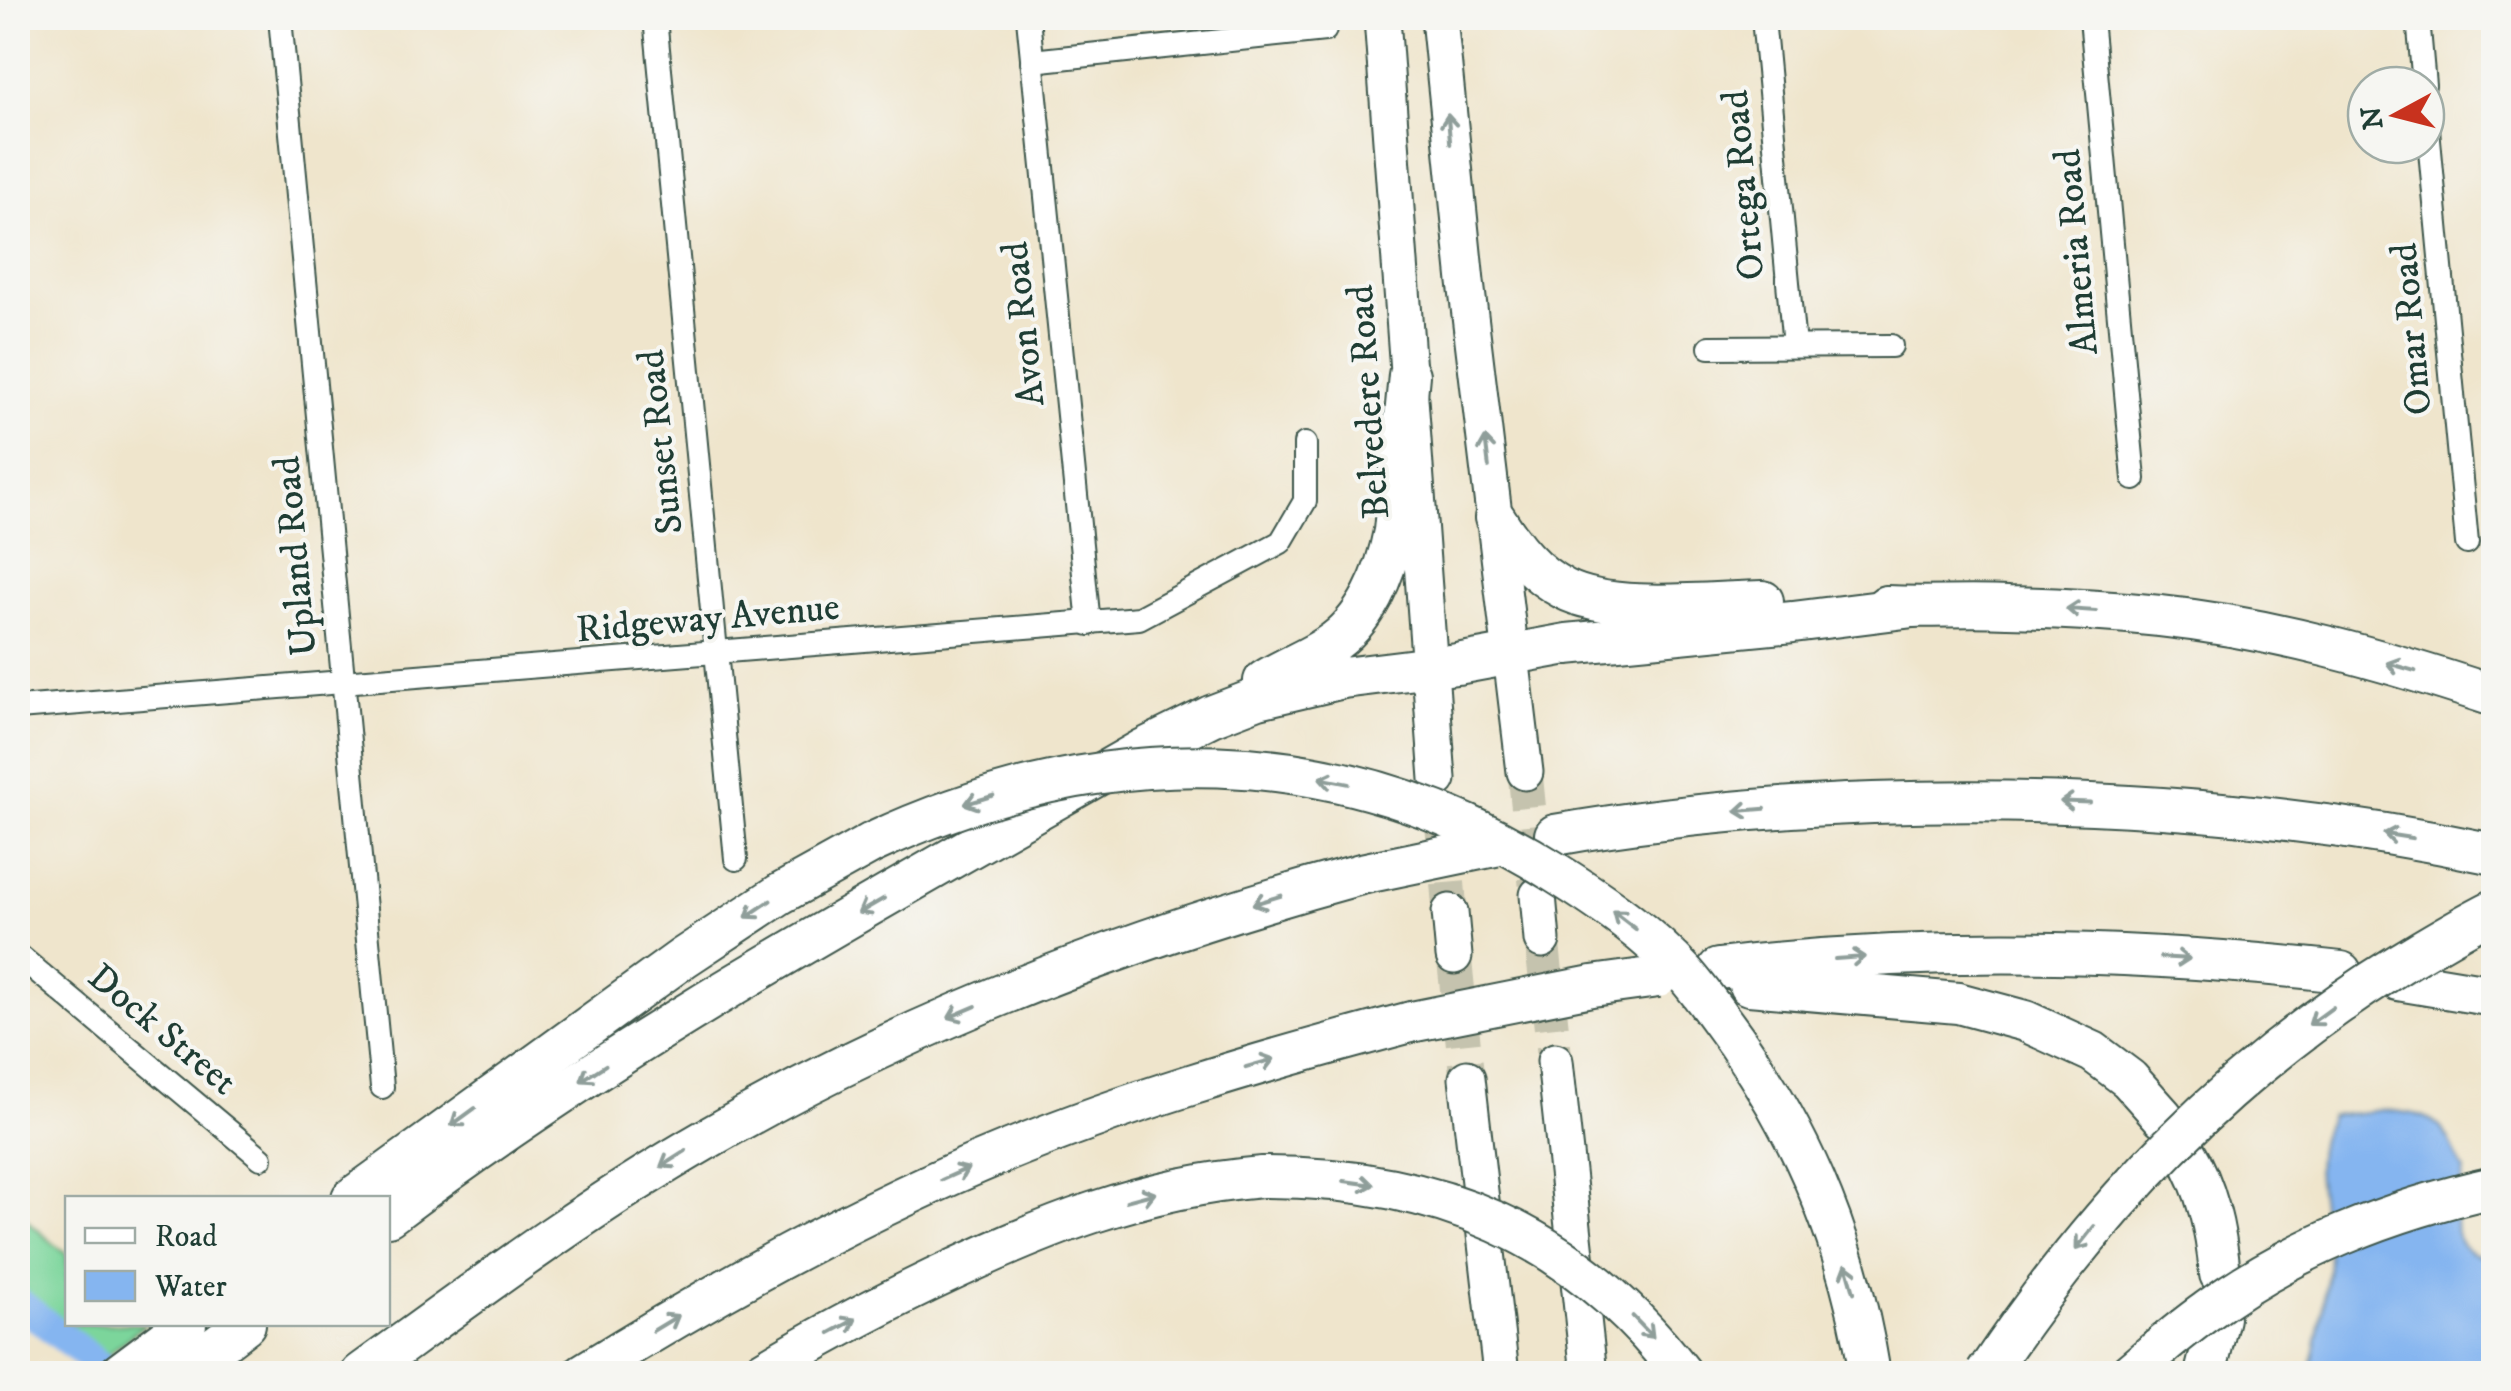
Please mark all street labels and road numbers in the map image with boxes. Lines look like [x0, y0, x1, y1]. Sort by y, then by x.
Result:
street label: Ortega Road [1712, 88, 1776, 282]
street label: Almeria Road [2044, 147, 2110, 357]
street label: Avon Road [991, 239, 1057, 409]
street label: Omar Road [2381, 241, 2443, 417]
street label: Belvedere Road [1337, 283, 1401, 521]
street label: Sunset Road [627, 347, 695, 537]
street label: Upland Road [263, 454, 329, 658]
street label: Ridgeway Avenue [574, 584, 842, 654]
street label: Dock Street [78, 954, 246, 1106]

